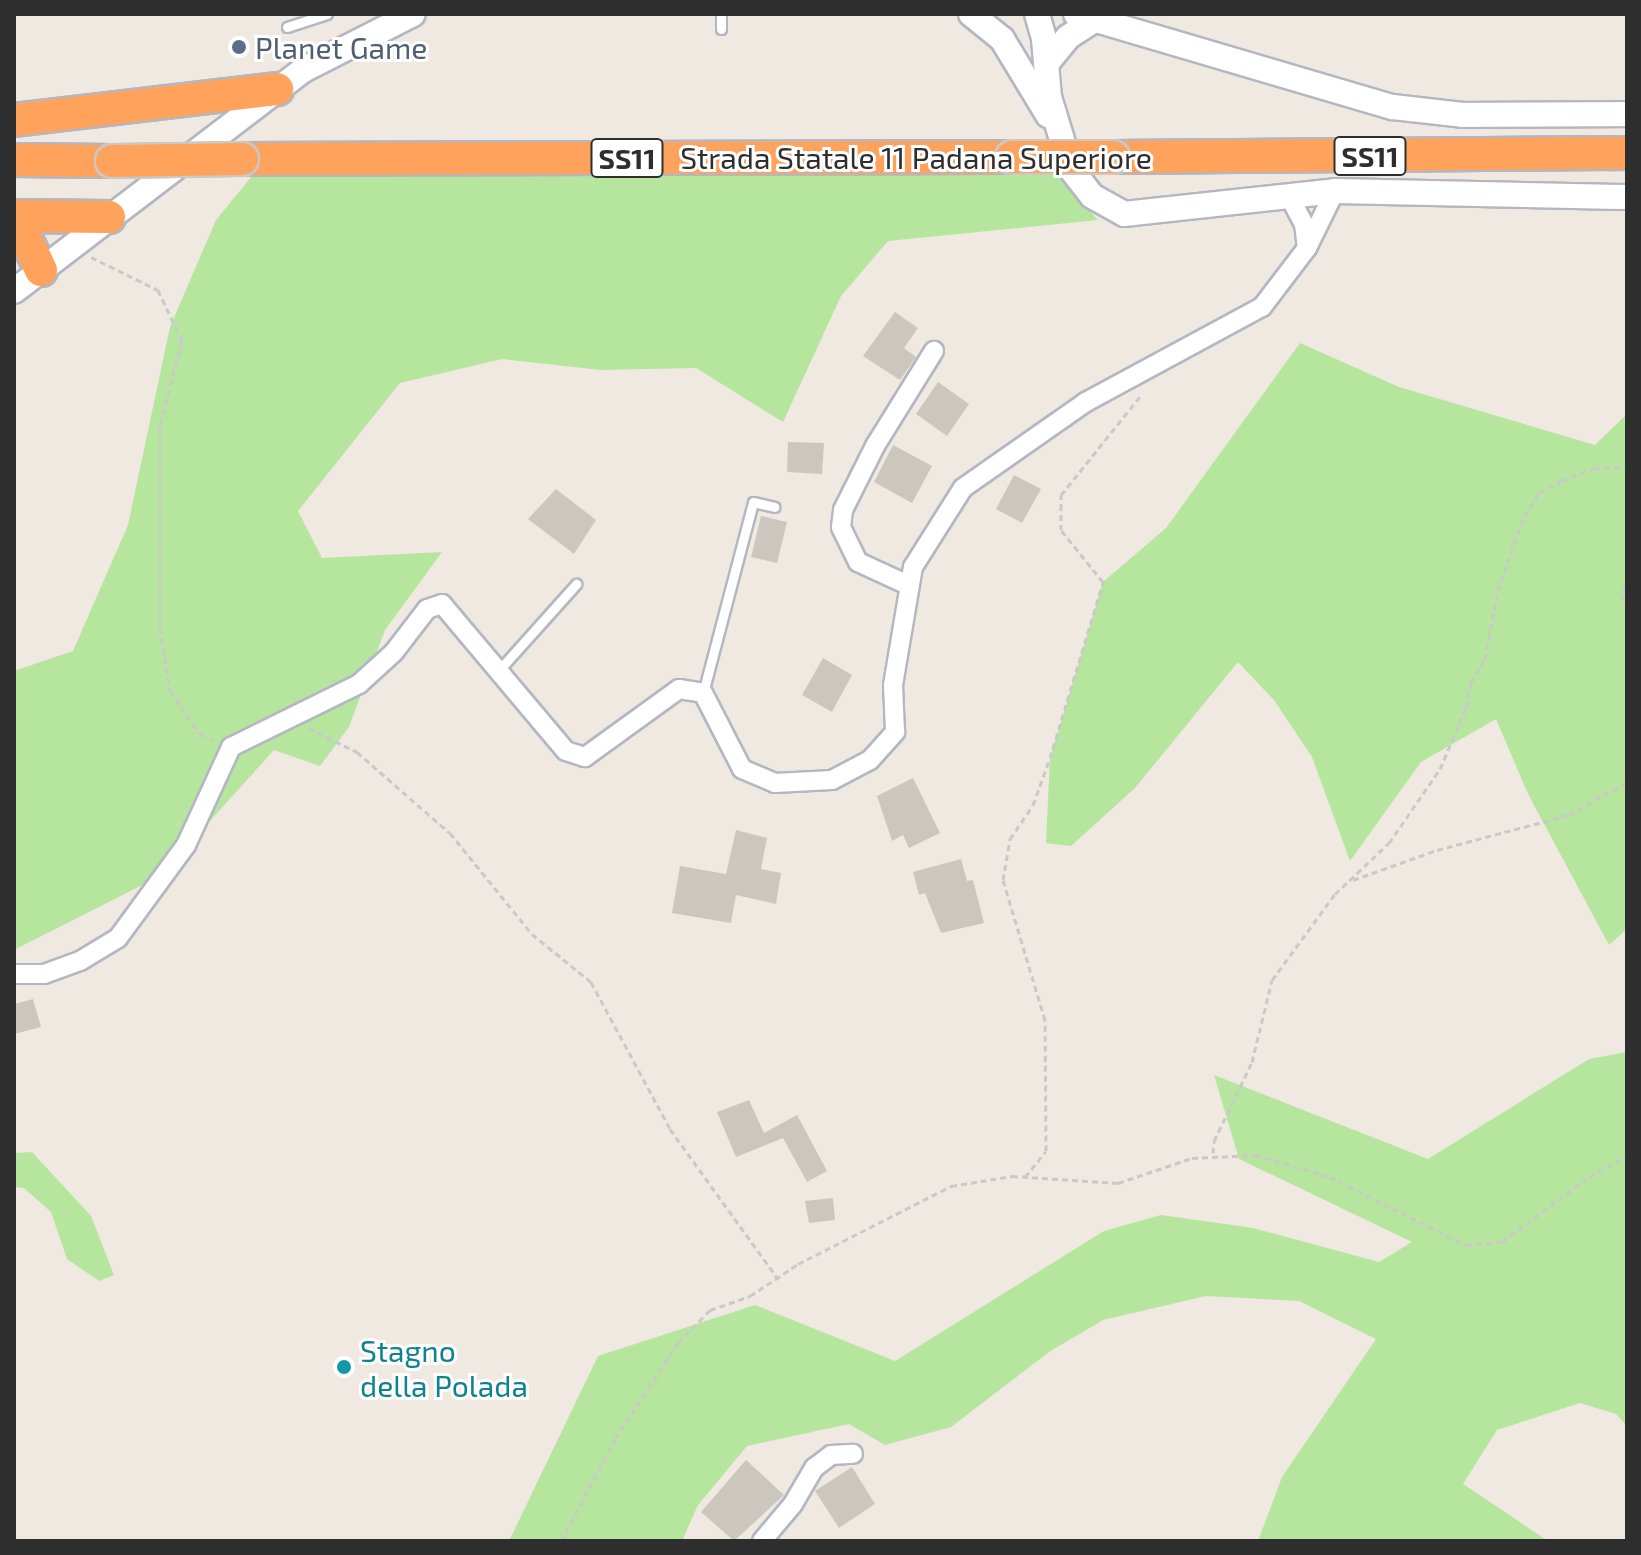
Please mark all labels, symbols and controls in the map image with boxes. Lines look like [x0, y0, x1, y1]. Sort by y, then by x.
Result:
place label: Planet Game [255, 29, 427, 65]
marker: Planet Game [230, 38, 248, 56]
road number: SS11 [1332, 132, 1408, 180]
road number: SS11 [589, 134, 665, 182]
street label: Strada Statale 11 Padana Superiore [680, 139, 1152, 175]
place label: Stagno della Polada [360, 1332, 528, 1402]
marker: Stagno della Polada [335, 1358, 353, 1376]

